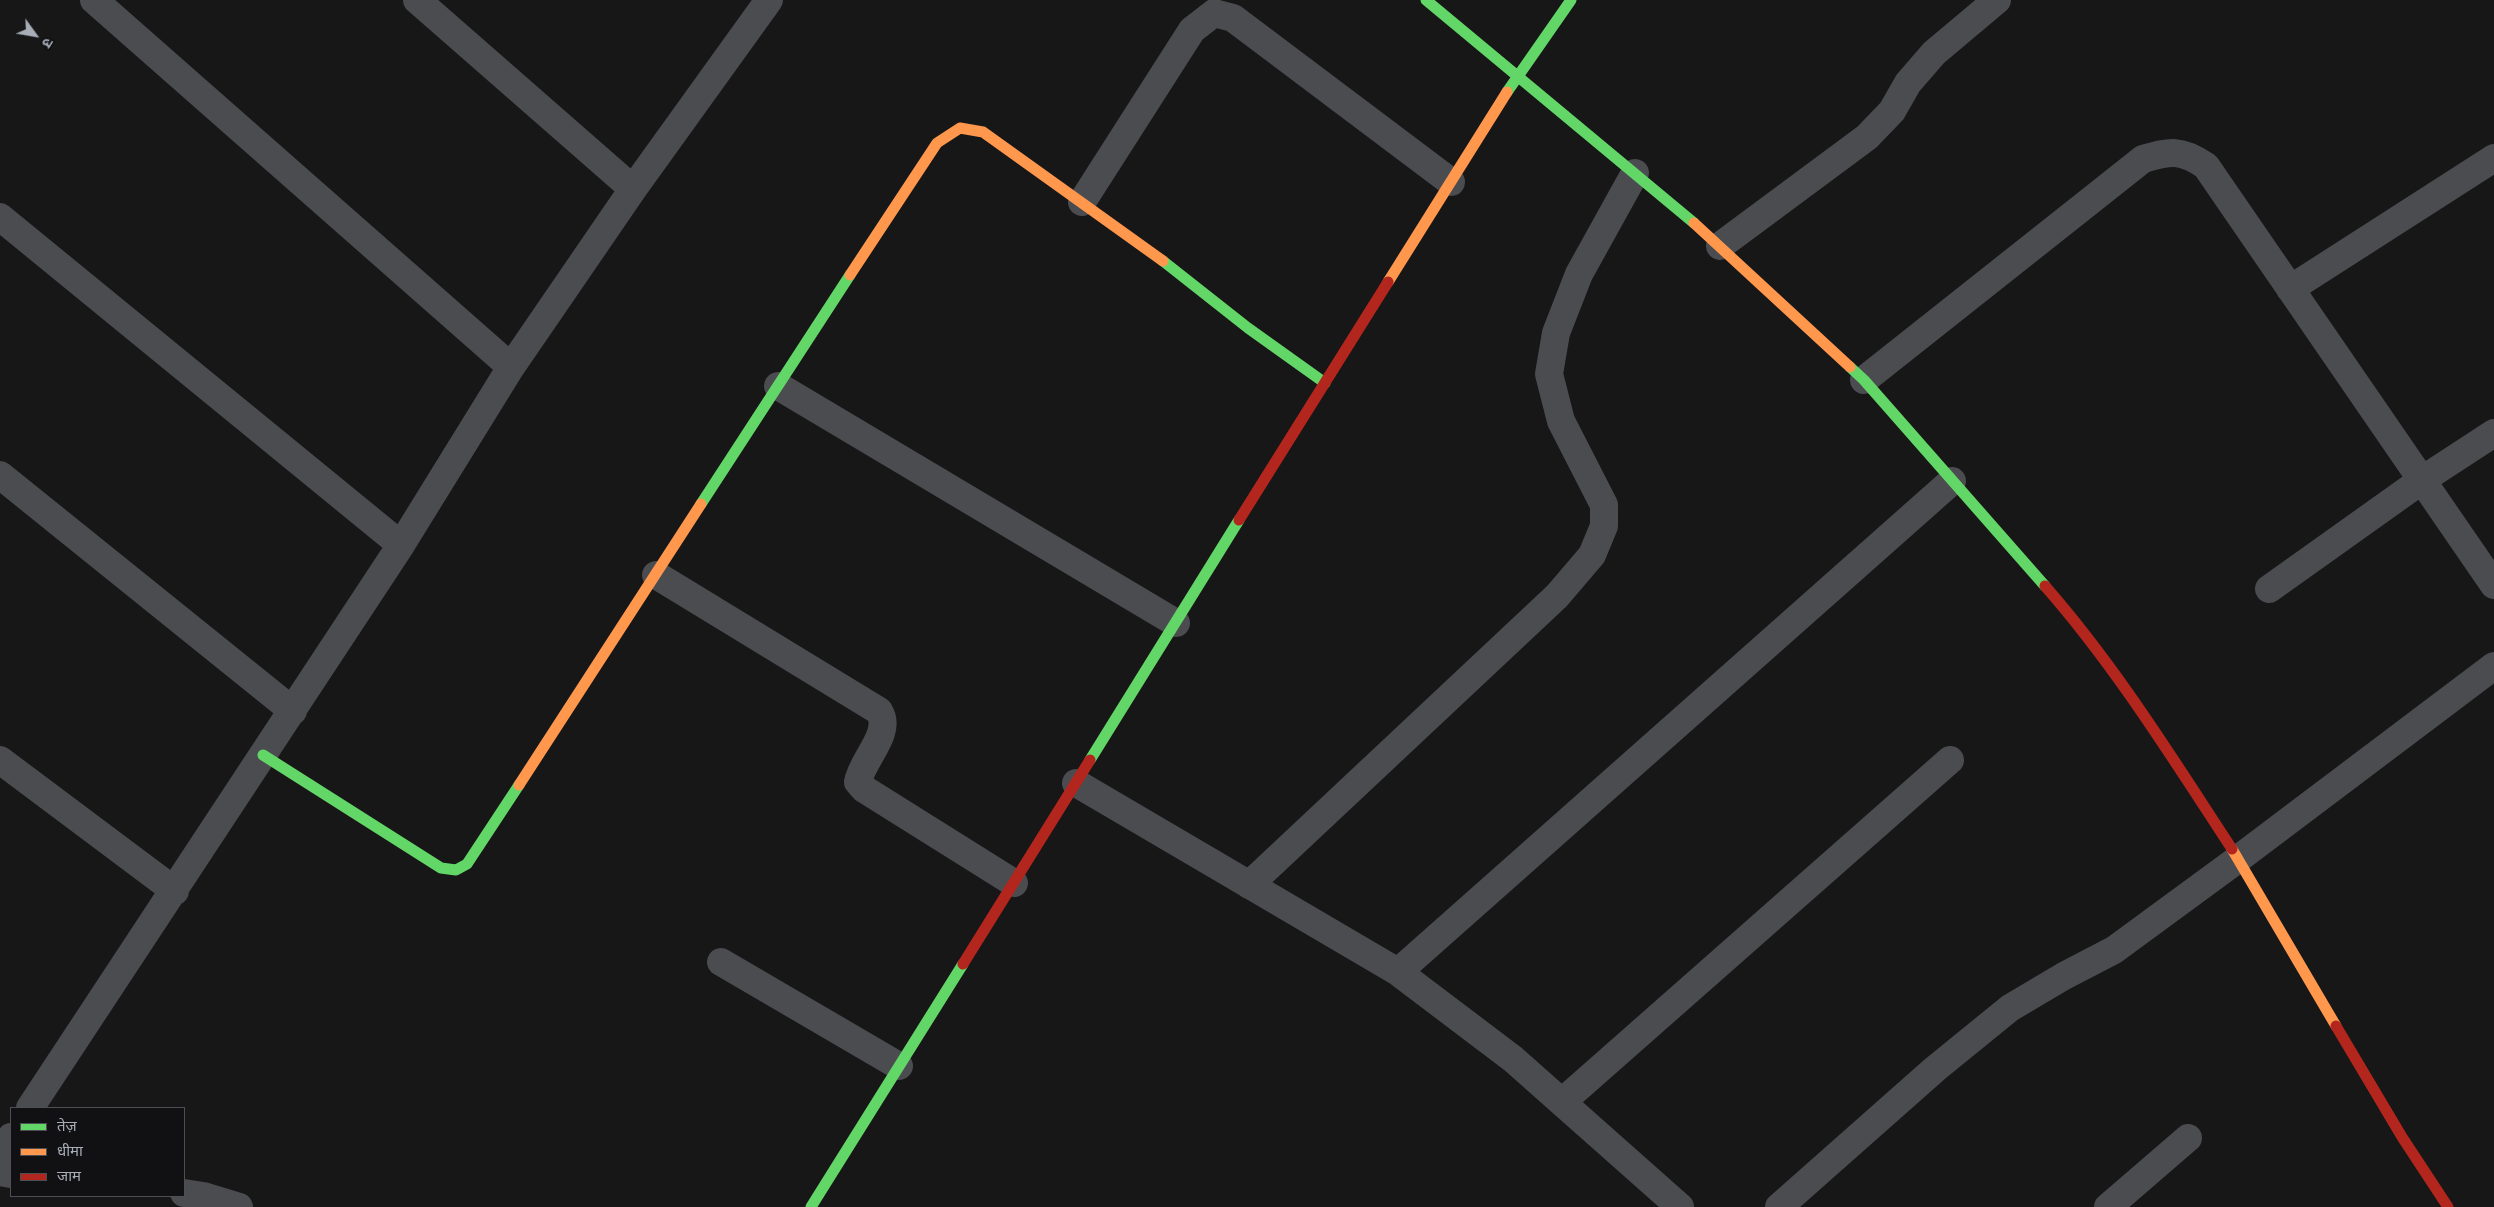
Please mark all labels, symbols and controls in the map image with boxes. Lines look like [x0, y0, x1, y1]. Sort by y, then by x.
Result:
north arrow [10, 10, 60, 60]
text: उ [38, 35, 58, 51]
legend [10, 1107, 185, 1197]
text: तेज़ [57, 1116, 77, 1135]
text: धीमा [57, 1141, 83, 1160]
text: जाम [57, 1166, 81, 1185]

